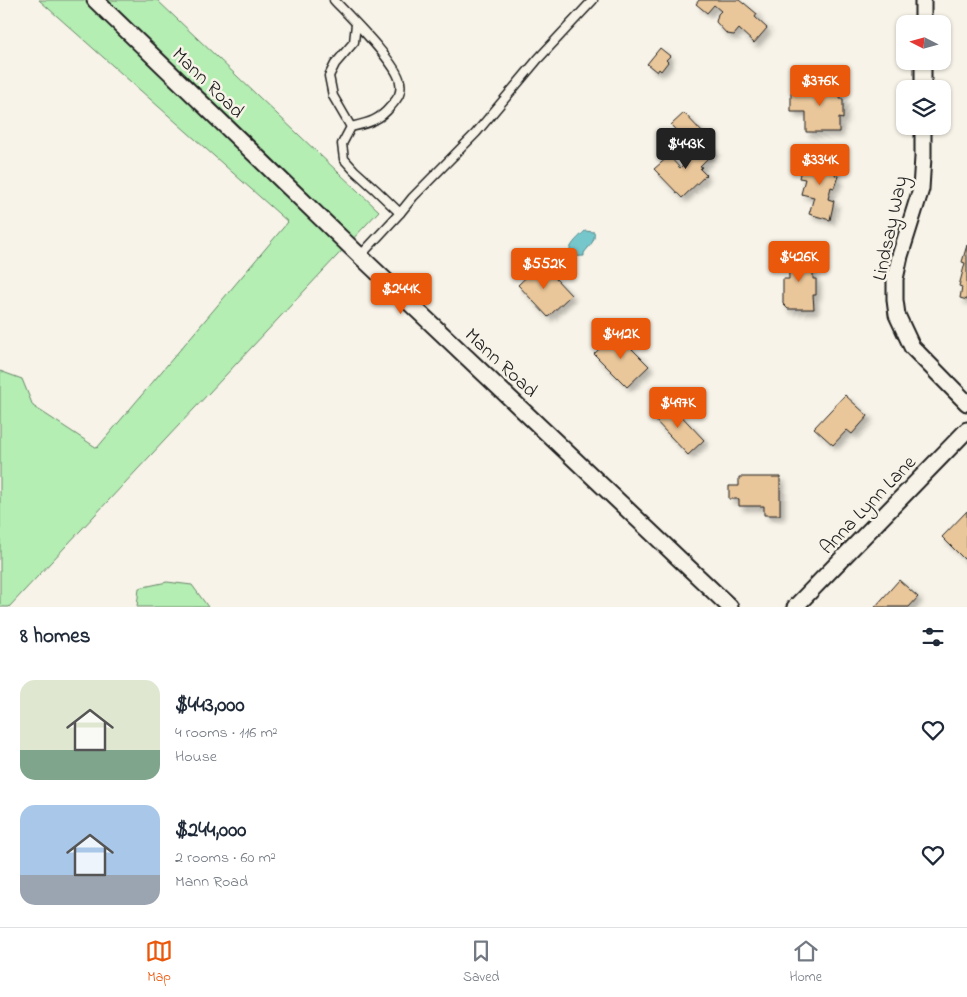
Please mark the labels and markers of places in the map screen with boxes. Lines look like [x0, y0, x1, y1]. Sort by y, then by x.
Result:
pin: $376K [785, 64, 855, 107]
pin: $443K [651, 128, 721, 170]
pin: $334K [785, 144, 855, 186]
pin: $426K [764, 240, 834, 283]
pin: $552K [509, 248, 579, 290]
pin: $244K [366, 272, 436, 315]
pin: $412K [586, 318, 656, 360]
pin: $497K [643, 386, 713, 429]

